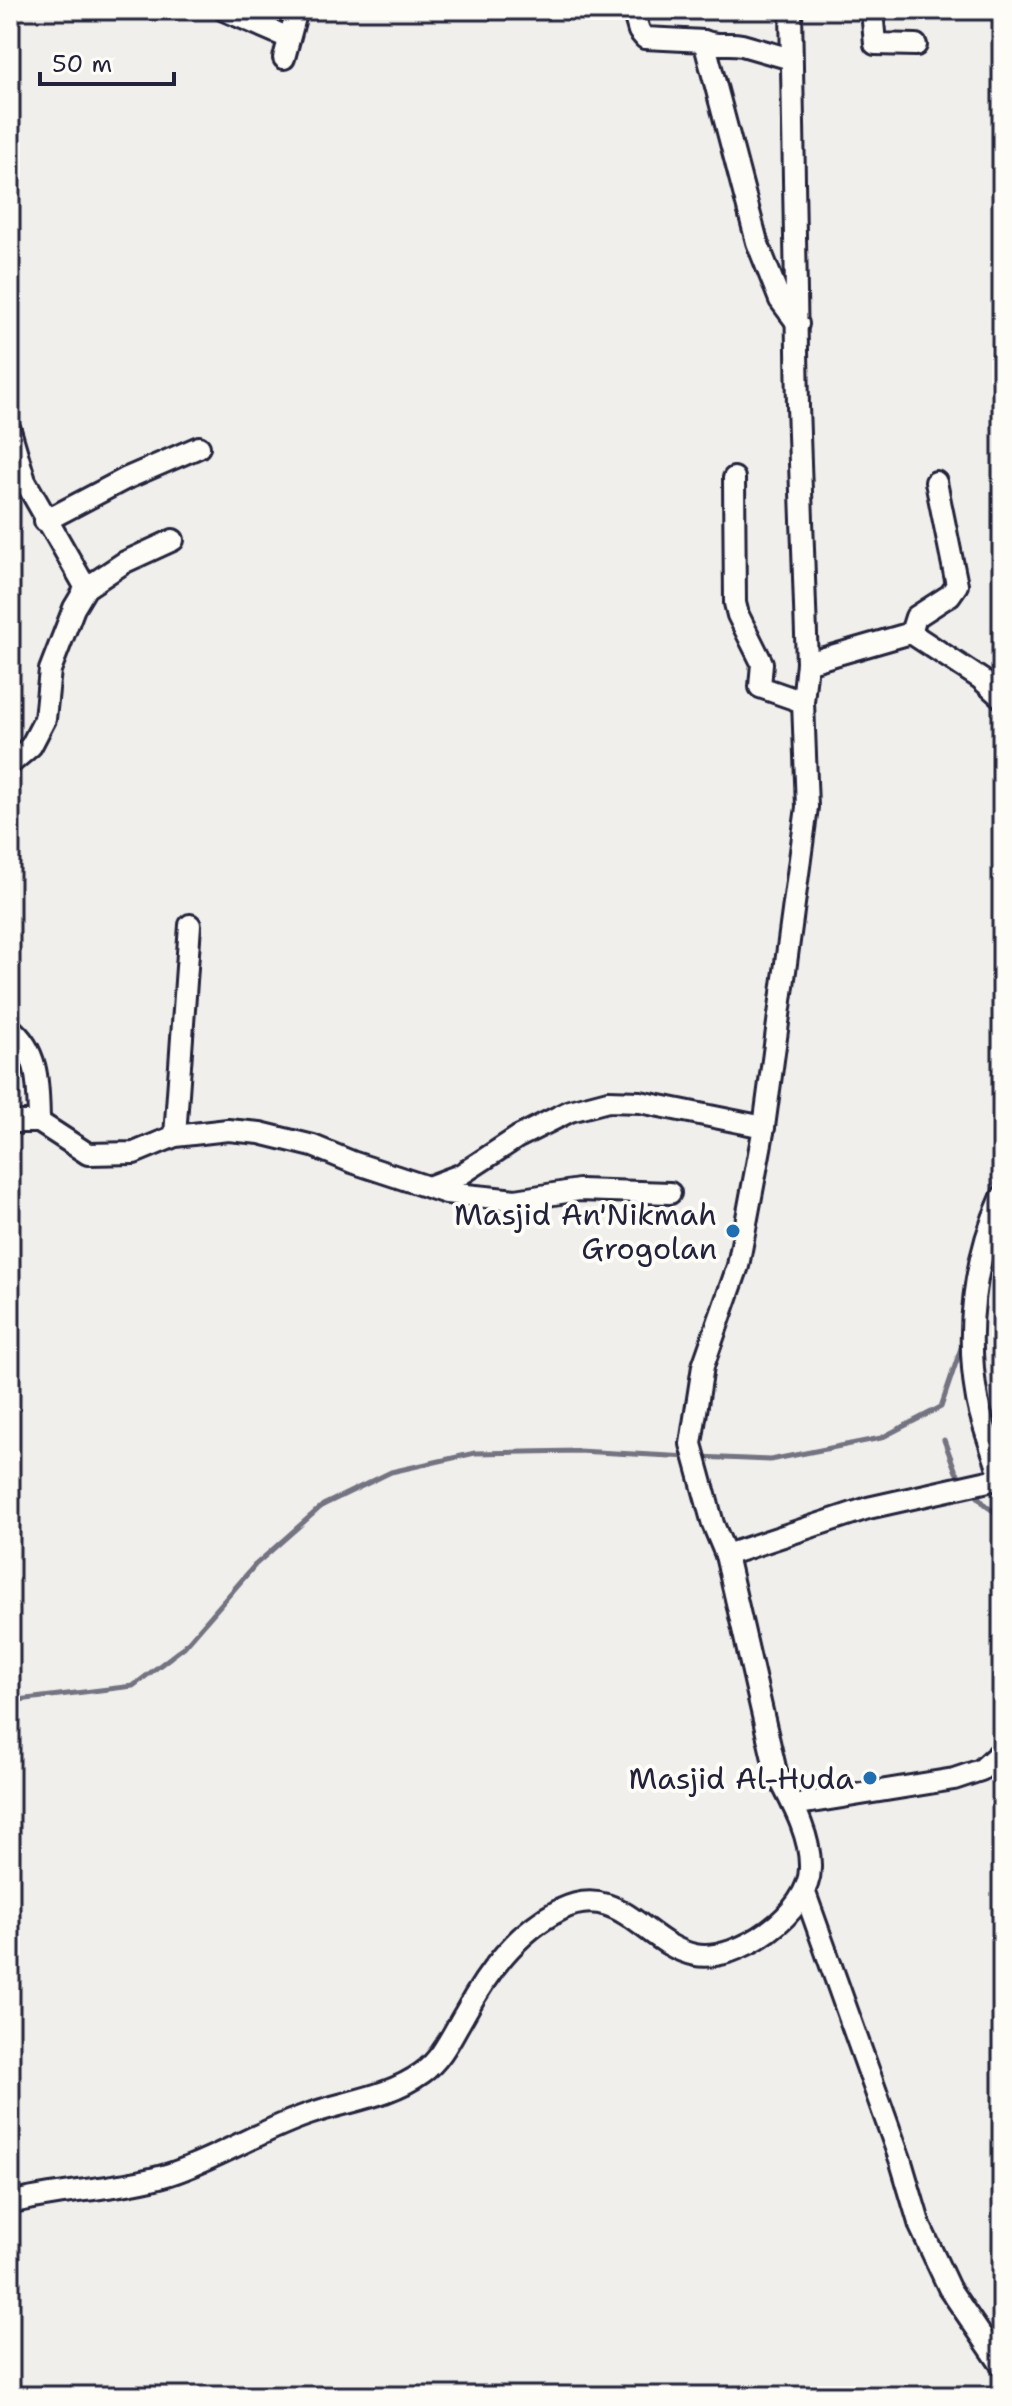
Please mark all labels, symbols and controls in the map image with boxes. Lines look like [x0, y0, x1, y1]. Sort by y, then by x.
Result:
scale bar [40, 36, 174, 86]
text: 50 m [52, 48, 112, 80]
place label: Masjid An'Nikmah Grogolan [454, 1194, 717, 1269]
marker: Masjid An'Nikmah Grogolan [724, 1222, 742, 1240]
place label: Masjid Al-Huda [628, 1758, 854, 1799]
marker: Masjid Al-Huda [861, 1769, 879, 1787]

